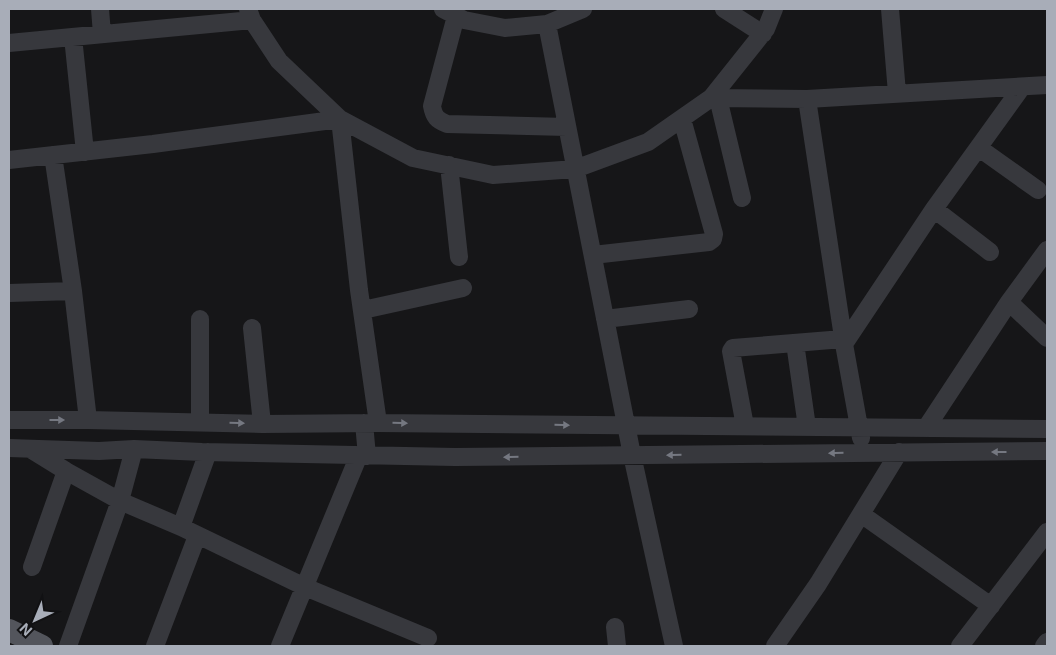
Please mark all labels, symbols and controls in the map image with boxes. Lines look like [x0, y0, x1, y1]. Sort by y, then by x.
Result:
one-way arrow [50, 416, 66, 424]
one-way arrow [230, 419, 246, 427]
one-way arrow [392, 419, 408, 427]
one-way arrow [555, 421, 571, 429]
one-way arrow [990, 448, 1006, 456]
one-way arrow [828, 449, 844, 457]
one-way arrow [665, 451, 681, 459]
one-way arrow [503, 453, 519, 461]
north arrow [10, 595, 60, 645]
text: N [16, 620, 35, 640]

